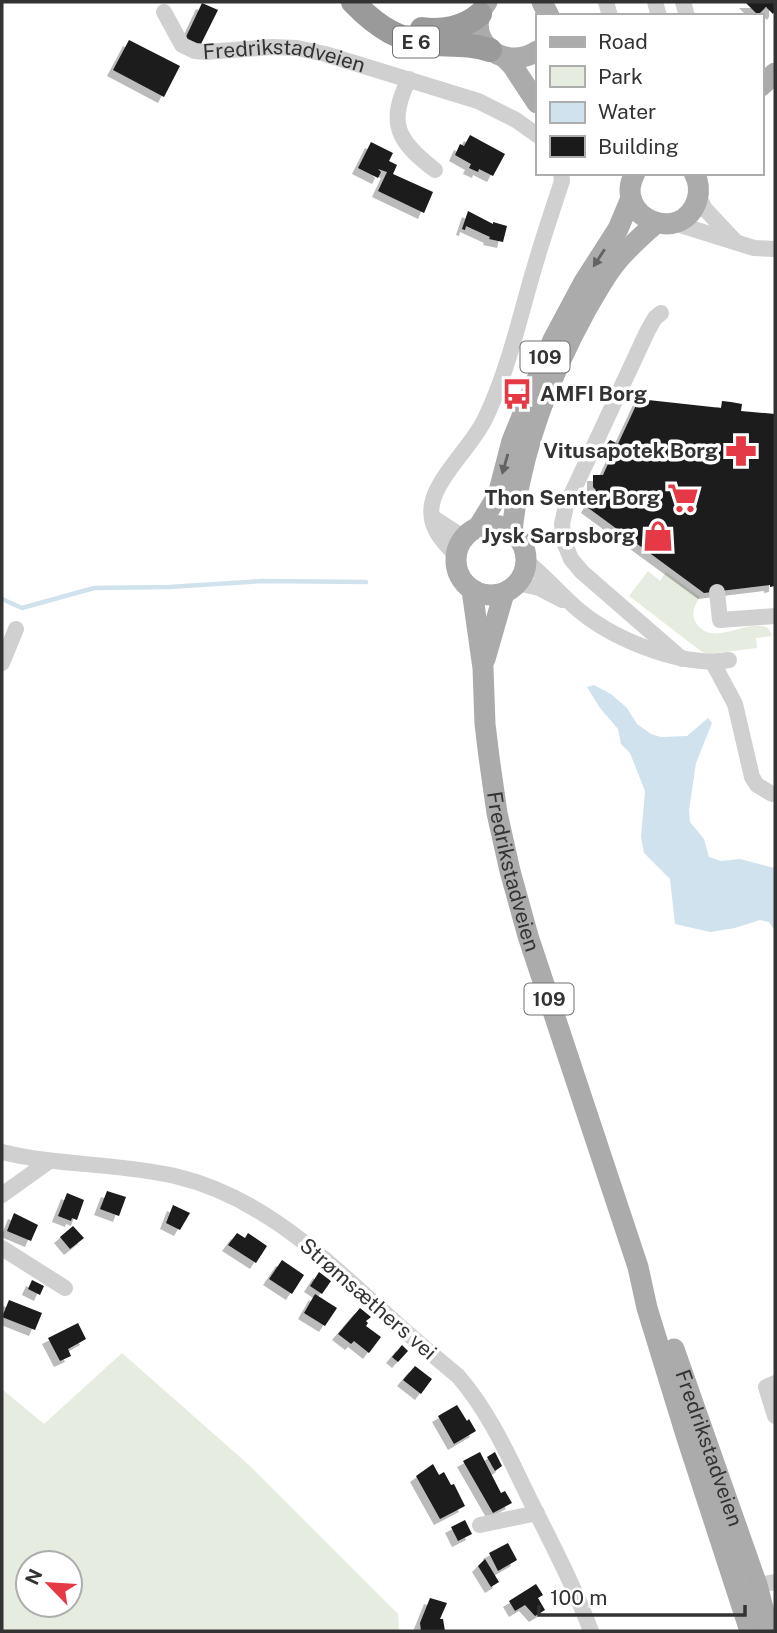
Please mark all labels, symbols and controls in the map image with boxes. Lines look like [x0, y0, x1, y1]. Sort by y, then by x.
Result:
legend [536, 14, 763, 175]
road number: E 6 [393, 26, 439, 58]
text: Road [598, 29, 648, 54]
street label: Fredrikstadveien [202, 34, 368, 78]
text: Park [598, 64, 643, 89]
text: Water [598, 99, 656, 124]
text: Building [598, 134, 679, 159]
one-way arrow [593, 248, 606, 267]
road number: 109 [520, 342, 570, 372]
bus stop icon: AMFI Borg [500, 377, 534, 411]
place label: AMFI Borg [540, 381, 647, 406]
pharmacy icon: Vitusapotek Borg [724, 434, 758, 468]
place label: Vitusapotek Borg [543, 438, 718, 463]
one-way arrow [500, 454, 510, 475]
supermarket icon: Thon Senter Borg [666, 481, 700, 515]
place label: Thon Senter Borg [485, 485, 660, 510]
shop icon: Jysk Sarpsborg [641, 519, 675, 553]
place label: Jysk Sarpsborg [482, 523, 635, 548]
street label: Fredrikstadveien [482, 790, 545, 955]
road number: 109 [524, 984, 574, 1015]
street label: Strømsæthers vei [295, 1232, 442, 1365]
street label: Fredrikstadveien [670, 1366, 748, 1530]
north arrow [14, 1549, 84, 1619]
text: N [20, 1565, 47, 1588]
scale bar [539, 1574, 746, 1618]
text: 100 m [550, 1585, 607, 1610]

